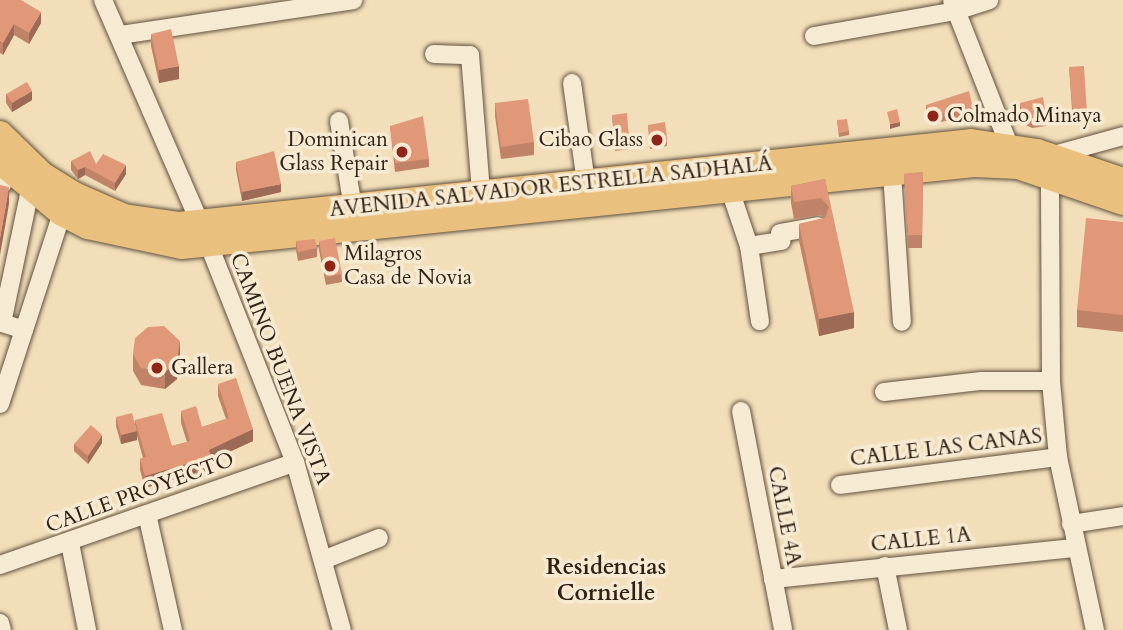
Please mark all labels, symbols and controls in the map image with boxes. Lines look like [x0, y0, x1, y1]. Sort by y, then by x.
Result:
place label: Colmado Minaya [947, 103, 1102, 129]
marker: Colmado Minaya [925, 108, 941, 124]
place label: Dominican Glass Repair [279, 127, 388, 177]
place label: Cibao Glass [539, 127, 643, 153]
marker: Cibao Glass [649, 132, 665, 148]
marker: Dominican Glass Repair [394, 144, 410, 160]
street label: AVENIDA SALVADOR ESTRELLA SADHALÁ [328, 151, 774, 223]
place label: Milagros Casa de Novia [344, 241, 472, 291]
street label: CAMINO BUENA VISTA [224, 250, 336, 488]
marker: Milagros Casa de Novia [322, 258, 338, 274]
place label: Gallera [171, 355, 234, 381]
marker: Gallera [149, 360, 165, 376]
street label: CALLE LAS CANAS [849, 424, 1043, 472]
street label: CALLE PROYECTO [42, 447, 238, 539]
street label: CALLE 4A [762, 464, 806, 568]
street label: CALLE 1A [870, 522, 972, 558]
district label: Residencias Cornielle [546, 553, 666, 607]

